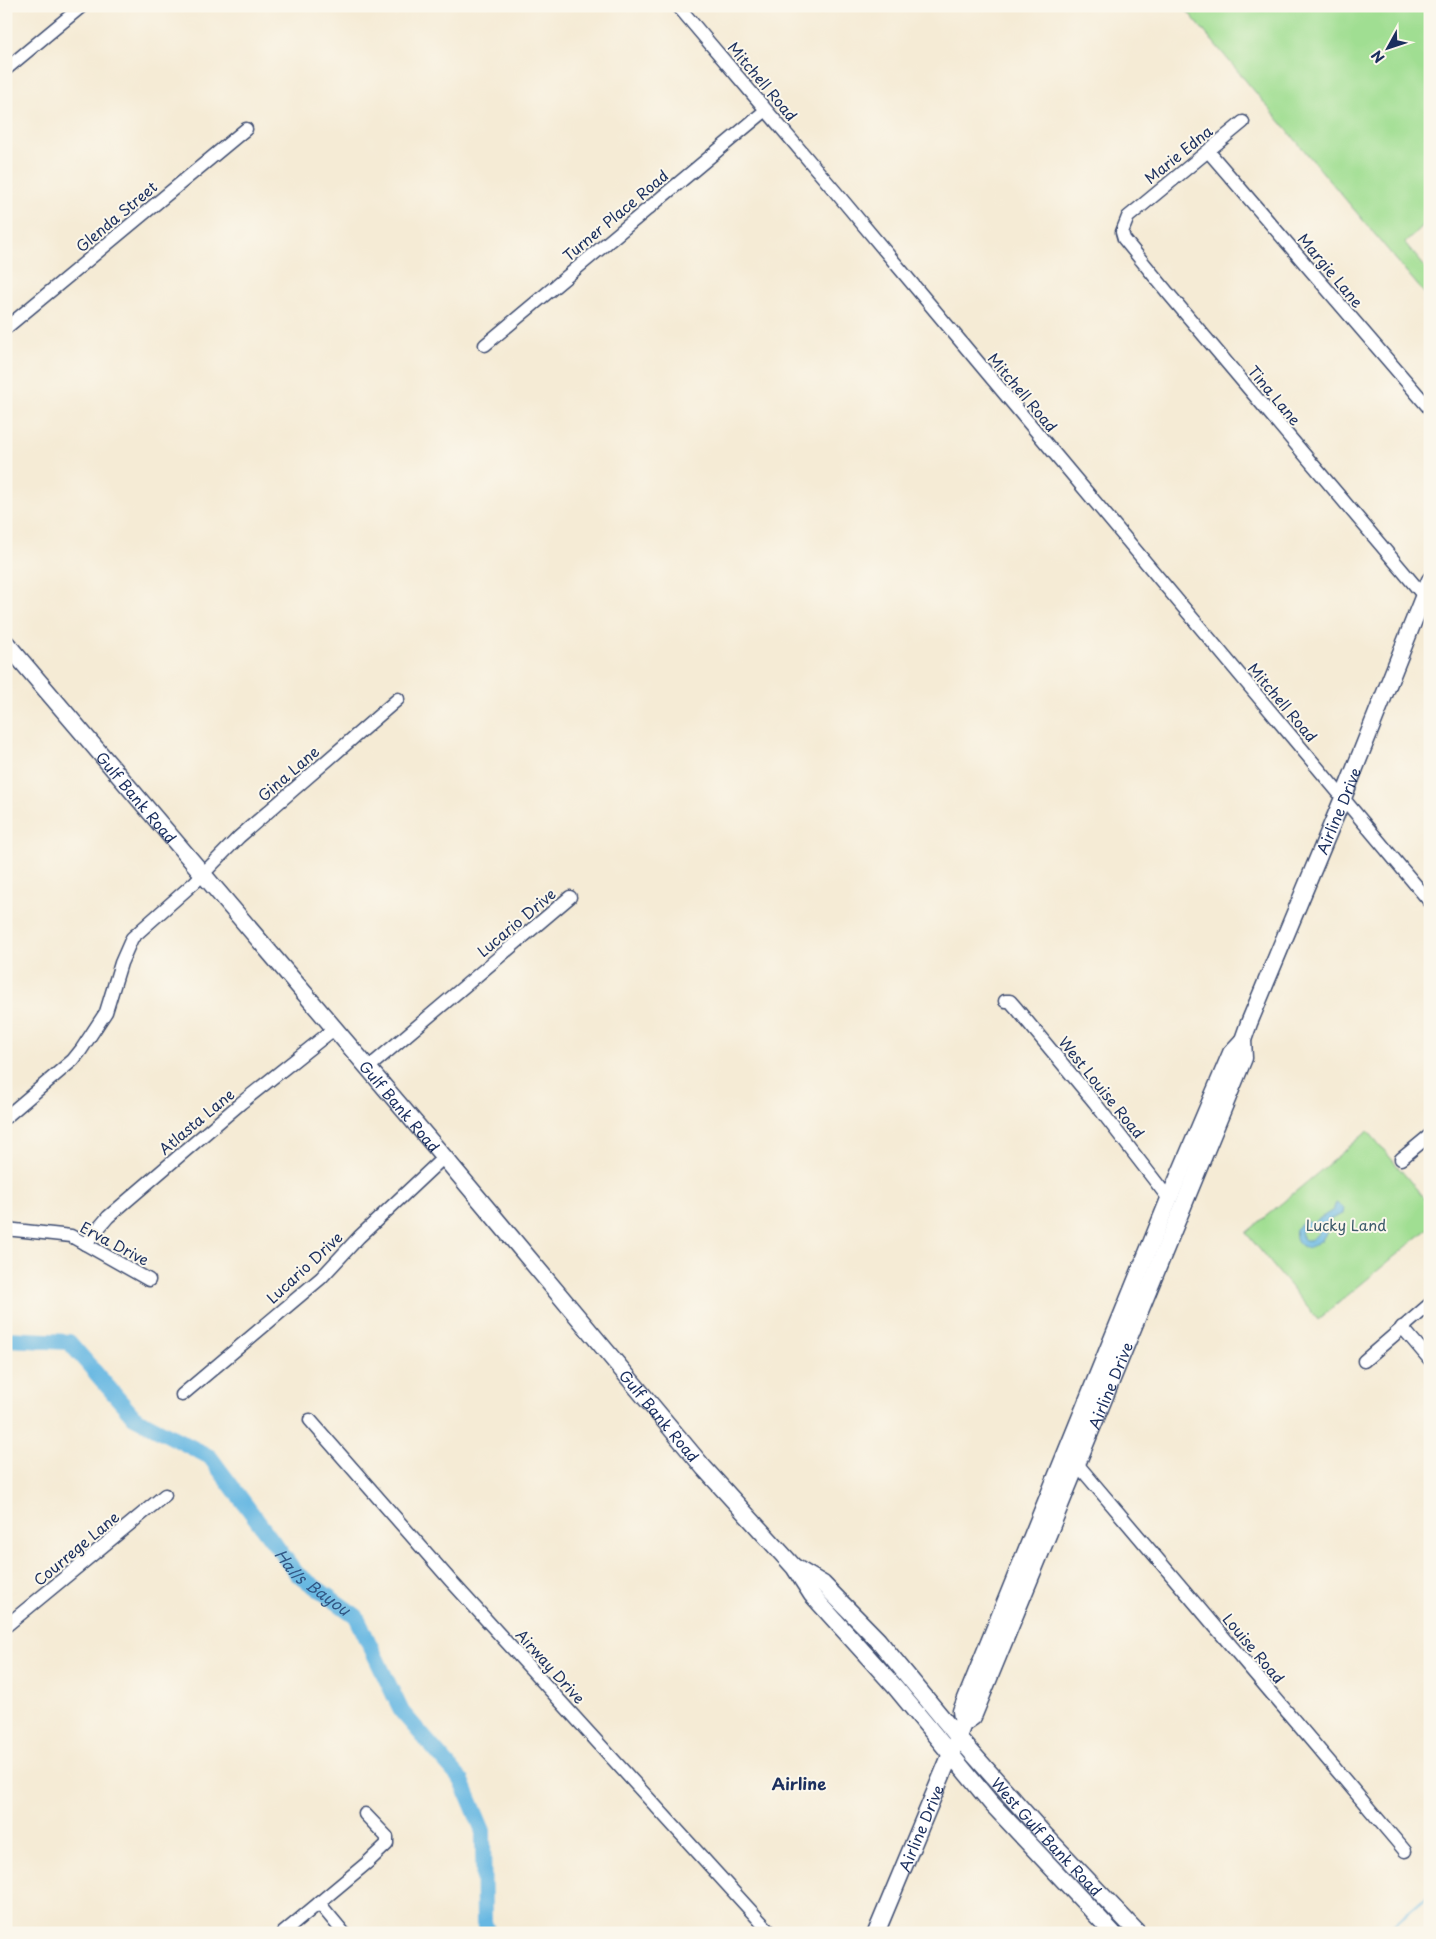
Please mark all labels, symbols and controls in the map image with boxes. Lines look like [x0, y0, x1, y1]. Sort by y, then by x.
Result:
north arrow [1364, 22, 1414, 72]
street label: Mitchell Road [723, 36, 803, 126]
text: N [1366, 46, 1389, 68]
street label: Marie Edna [1139, 119, 1217, 189]
street label: Turner Place Road [557, 164, 673, 266]
street label: Glenda Street [70, 175, 162, 257]
street label: Margie Lane [1293, 228, 1369, 312]
street label: Mitchell Road [983, 347, 1063, 437]
street label: Tina Lane [1243, 360, 1307, 430]
street label: Mitchell Road [1243, 657, 1323, 747]
street label: Gina Lane [252, 740, 324, 806]
street label: Gulf Bank Road [91, 746, 183, 848]
street label: Airline Drive [1309, 764, 1366, 858]
street label: Lucario Drive [472, 882, 560, 962]
street label: West Louise Road [1054, 1031, 1150, 1143]
street label: Gulf Bank Road [355, 1055, 446, 1157]
street label: Atlasta Lane [153, 1082, 239, 1159]
park label: Lucky Land [1306, 1213, 1386, 1236]
street label: Erva Drive [76, 1215, 154, 1271]
street label: Lucario Drive [261, 1226, 347, 1308]
street label: Airline Drive [1081, 1338, 1138, 1432]
street label: Gulf Bank Road [615, 1364, 705, 1466]
street label: Courrege Lane [28, 1505, 124, 1591]
water label: Halls Bayou [270, 1543, 357, 1622]
street label: Louise Road [1218, 1608, 1290, 1688]
street label: Airway Drive [511, 1623, 591, 1709]
district label: Airline [772, 1771, 826, 1795]
street label: West Gulf Bank Road [987, 1771, 1108, 1901]
street label: Airline Drive [892, 1781, 948, 1875]

